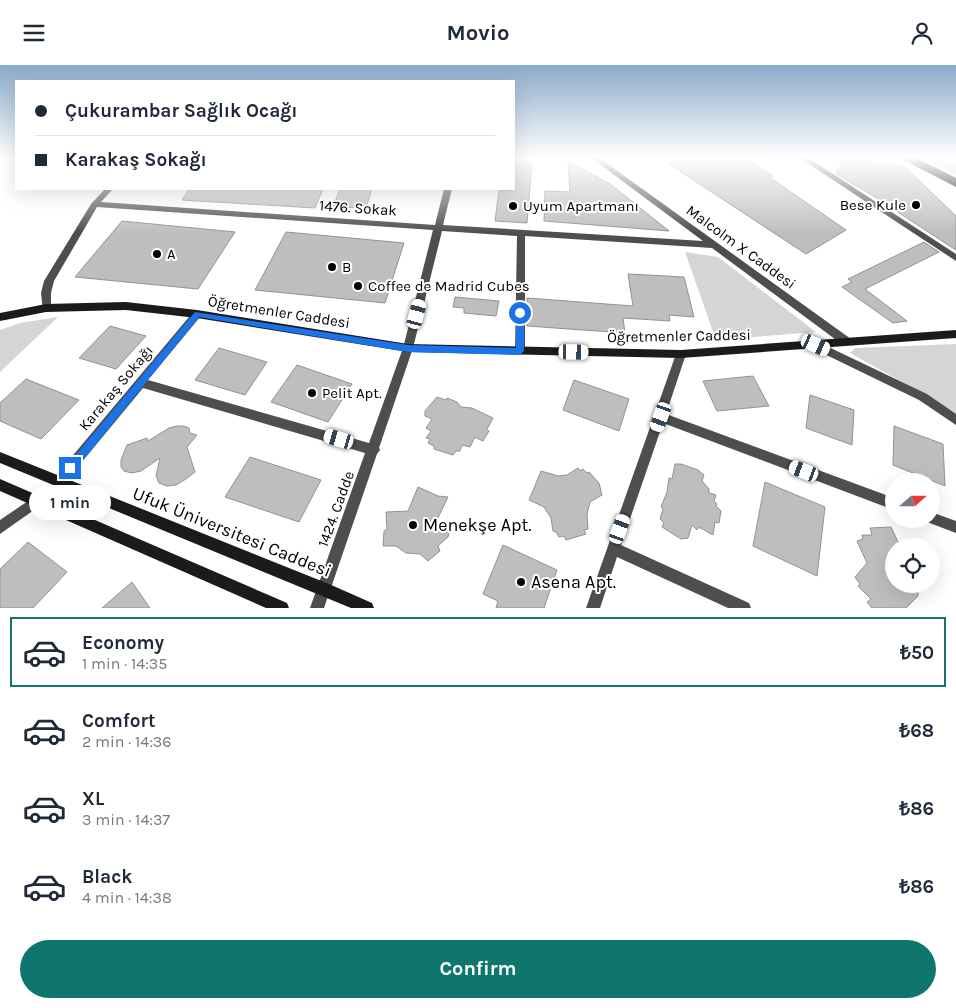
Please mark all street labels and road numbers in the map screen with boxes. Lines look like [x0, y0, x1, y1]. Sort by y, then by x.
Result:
street label: 1476. Sokak [319, 196, 397, 220]
street label: Malcolm X Caddesi [683, 201, 799, 293]
street label: Öğretmenler Caddesi [207, 292, 351, 332]
street label: Öğretmenler Caddesi [607, 326, 751, 346]
street label: Karakaş Sokağı [75, 342, 157, 434]
street label: 1424. Cadde [314, 469, 358, 549]
street label: Ufuk Üniversitesi Caddesi [129, 482, 335, 582]

